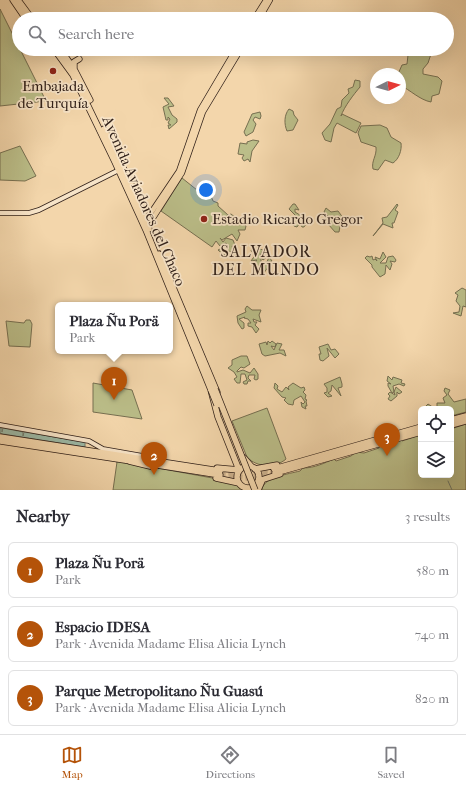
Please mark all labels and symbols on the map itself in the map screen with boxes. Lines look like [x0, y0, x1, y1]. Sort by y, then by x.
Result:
marker: Embajada de Turquía [48, 66, 58, 76]
north arrow [370, 68, 406, 104]
place label: Embajada de Turquía [17, 77, 90, 112]
street label: Avenida Aviadores del Chaco [98, 112, 190, 289]
your location [196, 180, 216, 200]
place label: Estadio Ricardo Gregor [212, 210, 363, 228]
marker: Estadio Ricardo Gregor [199, 214, 209, 224]
district label: SALVADOR DEL MUNDO [212, 242, 320, 279]
pin: 1 [101, 367, 127, 400]
pin: 3 [374, 423, 400, 456]
pin: 2 [141, 442, 167, 475]

